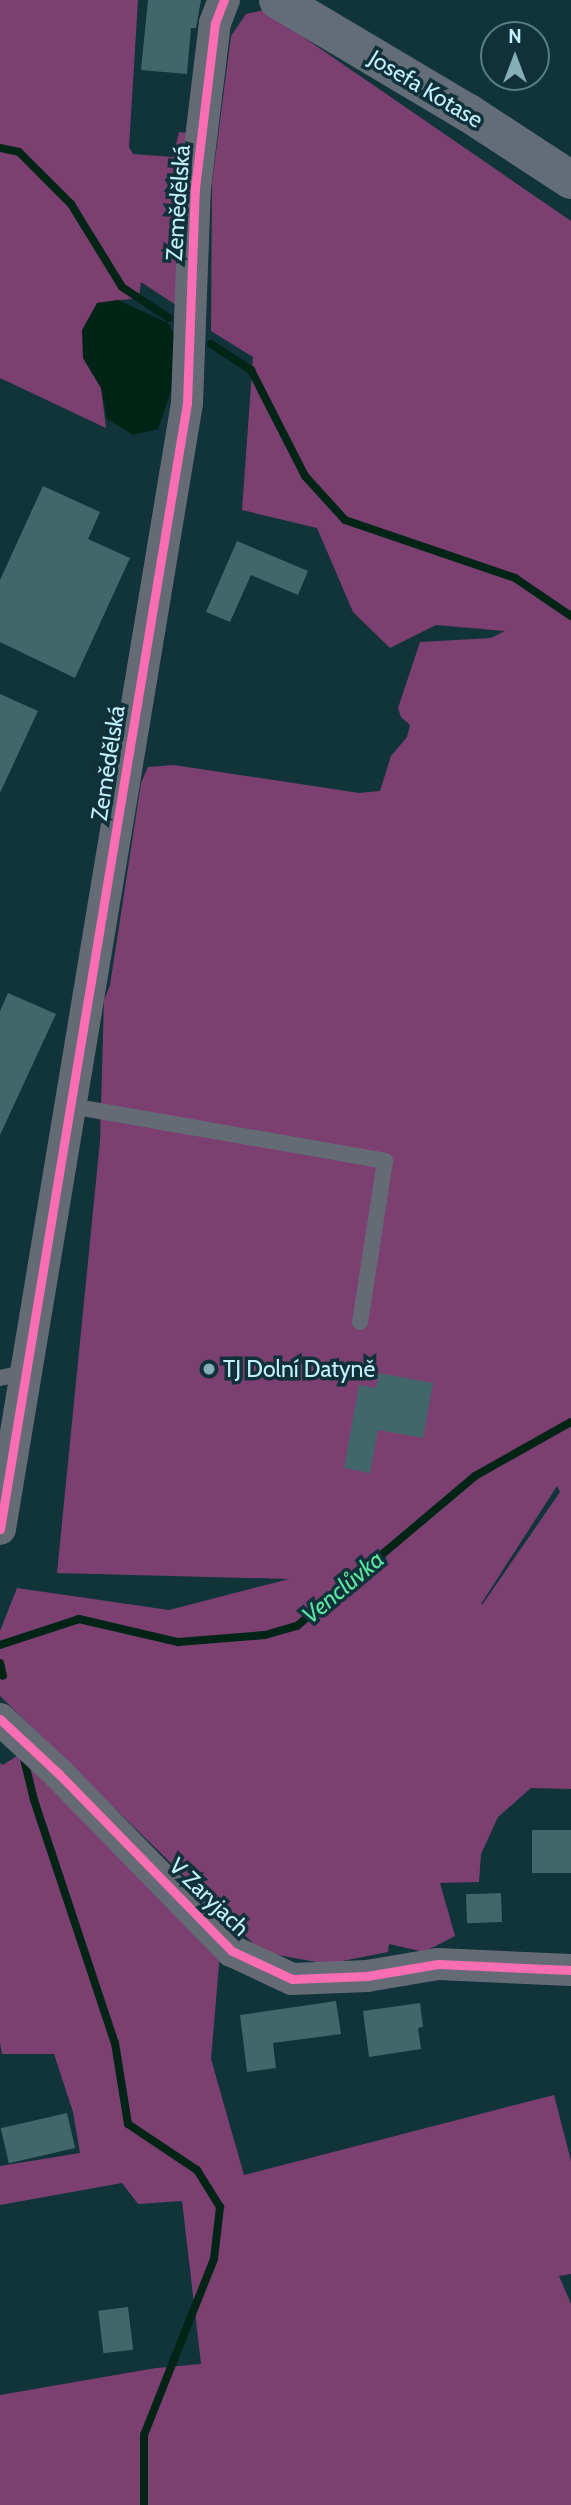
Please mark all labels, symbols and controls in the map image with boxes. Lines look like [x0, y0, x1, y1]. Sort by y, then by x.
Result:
north arrow [480, 21, 550, 91]
text: N [508, 25, 522, 48]
street label: Josefa Kotase [364, 44, 488, 134]
street label: Zemědělská [160, 144, 196, 262]
street label: Zemědělská [85, 703, 131, 823]
place label: TJ Dolní Datyně [223, 1355, 375, 1383]
marker: TJ Dolní Datyně [201, 1361, 217, 1377]
water label: Venclůvka [296, 1545, 390, 1629]
street label: V Zaryjach [163, 1852, 255, 1942]

